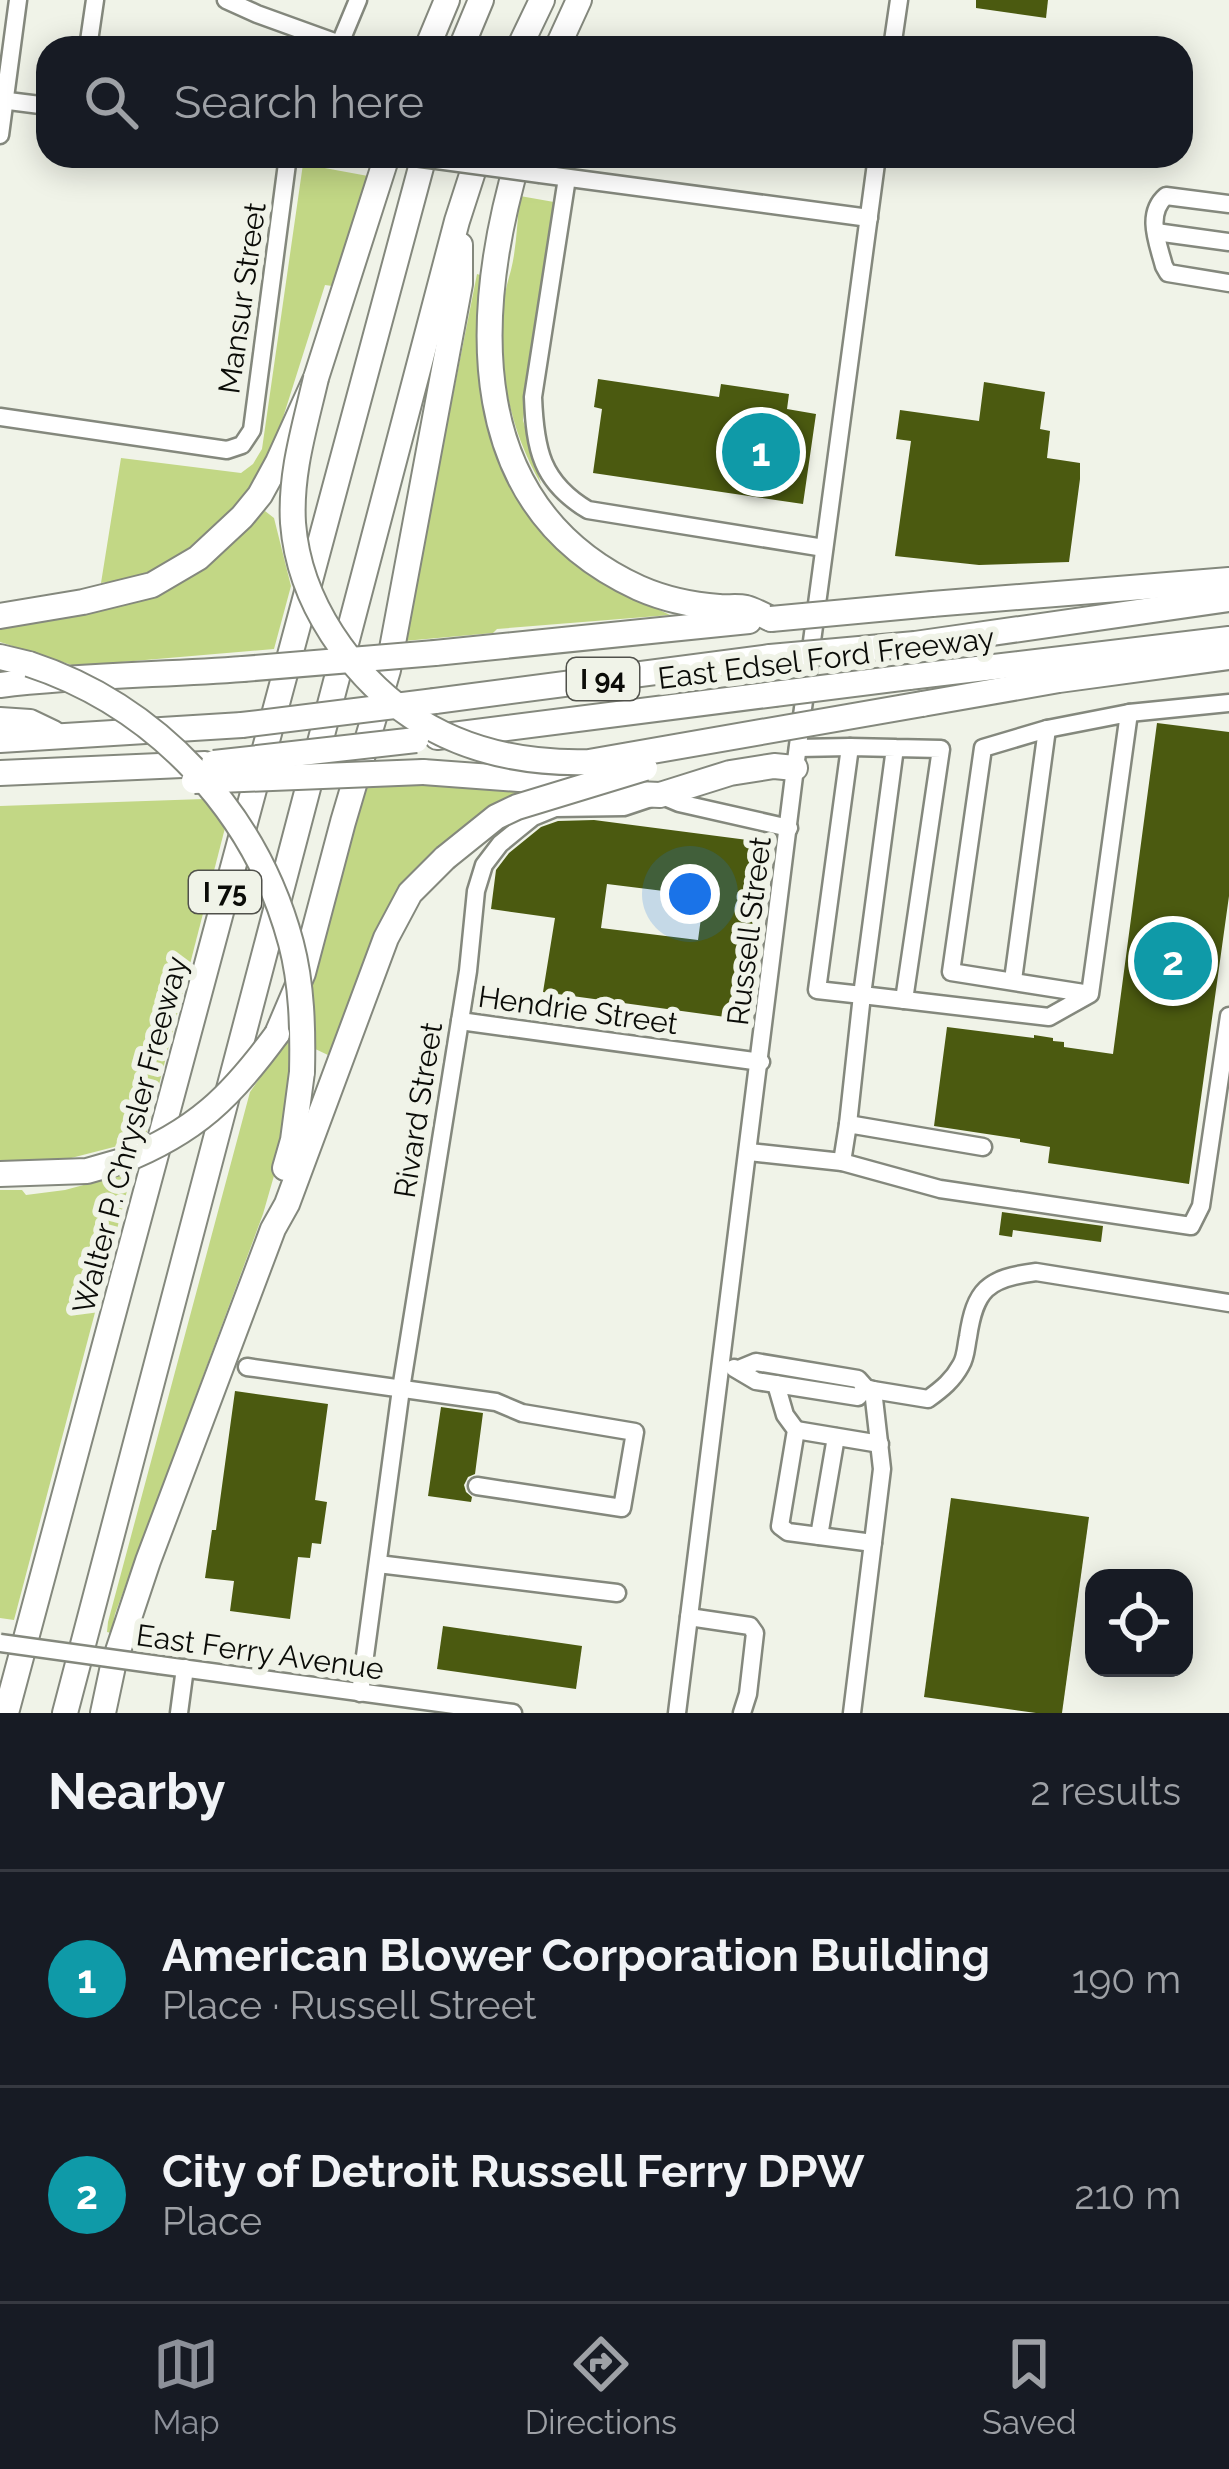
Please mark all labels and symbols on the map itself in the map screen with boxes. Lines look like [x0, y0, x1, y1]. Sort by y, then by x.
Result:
street label: Mansur Street [211, 200, 273, 396]
pin: 1 [722, 407, 800, 497]
street label: East Edsel Ford Freeway [656, 620, 996, 696]
road number: I 94 [567, 658, 639, 700]
street label: Russell Street [720, 835, 778, 1027]
your location [660, 864, 720, 924]
road number: I 75 [189, 871, 261, 913]
pin: 2 [1134, 916, 1212, 1006]
street label: Walter P. Chrysler Freeway [65, 953, 195, 1317]
street label: Hendrie Street [476, 979, 680, 1041]
street label: Rivard Street [387, 1020, 449, 1200]
street label: East Ferry Avenue [134, 1617, 386, 1687]

